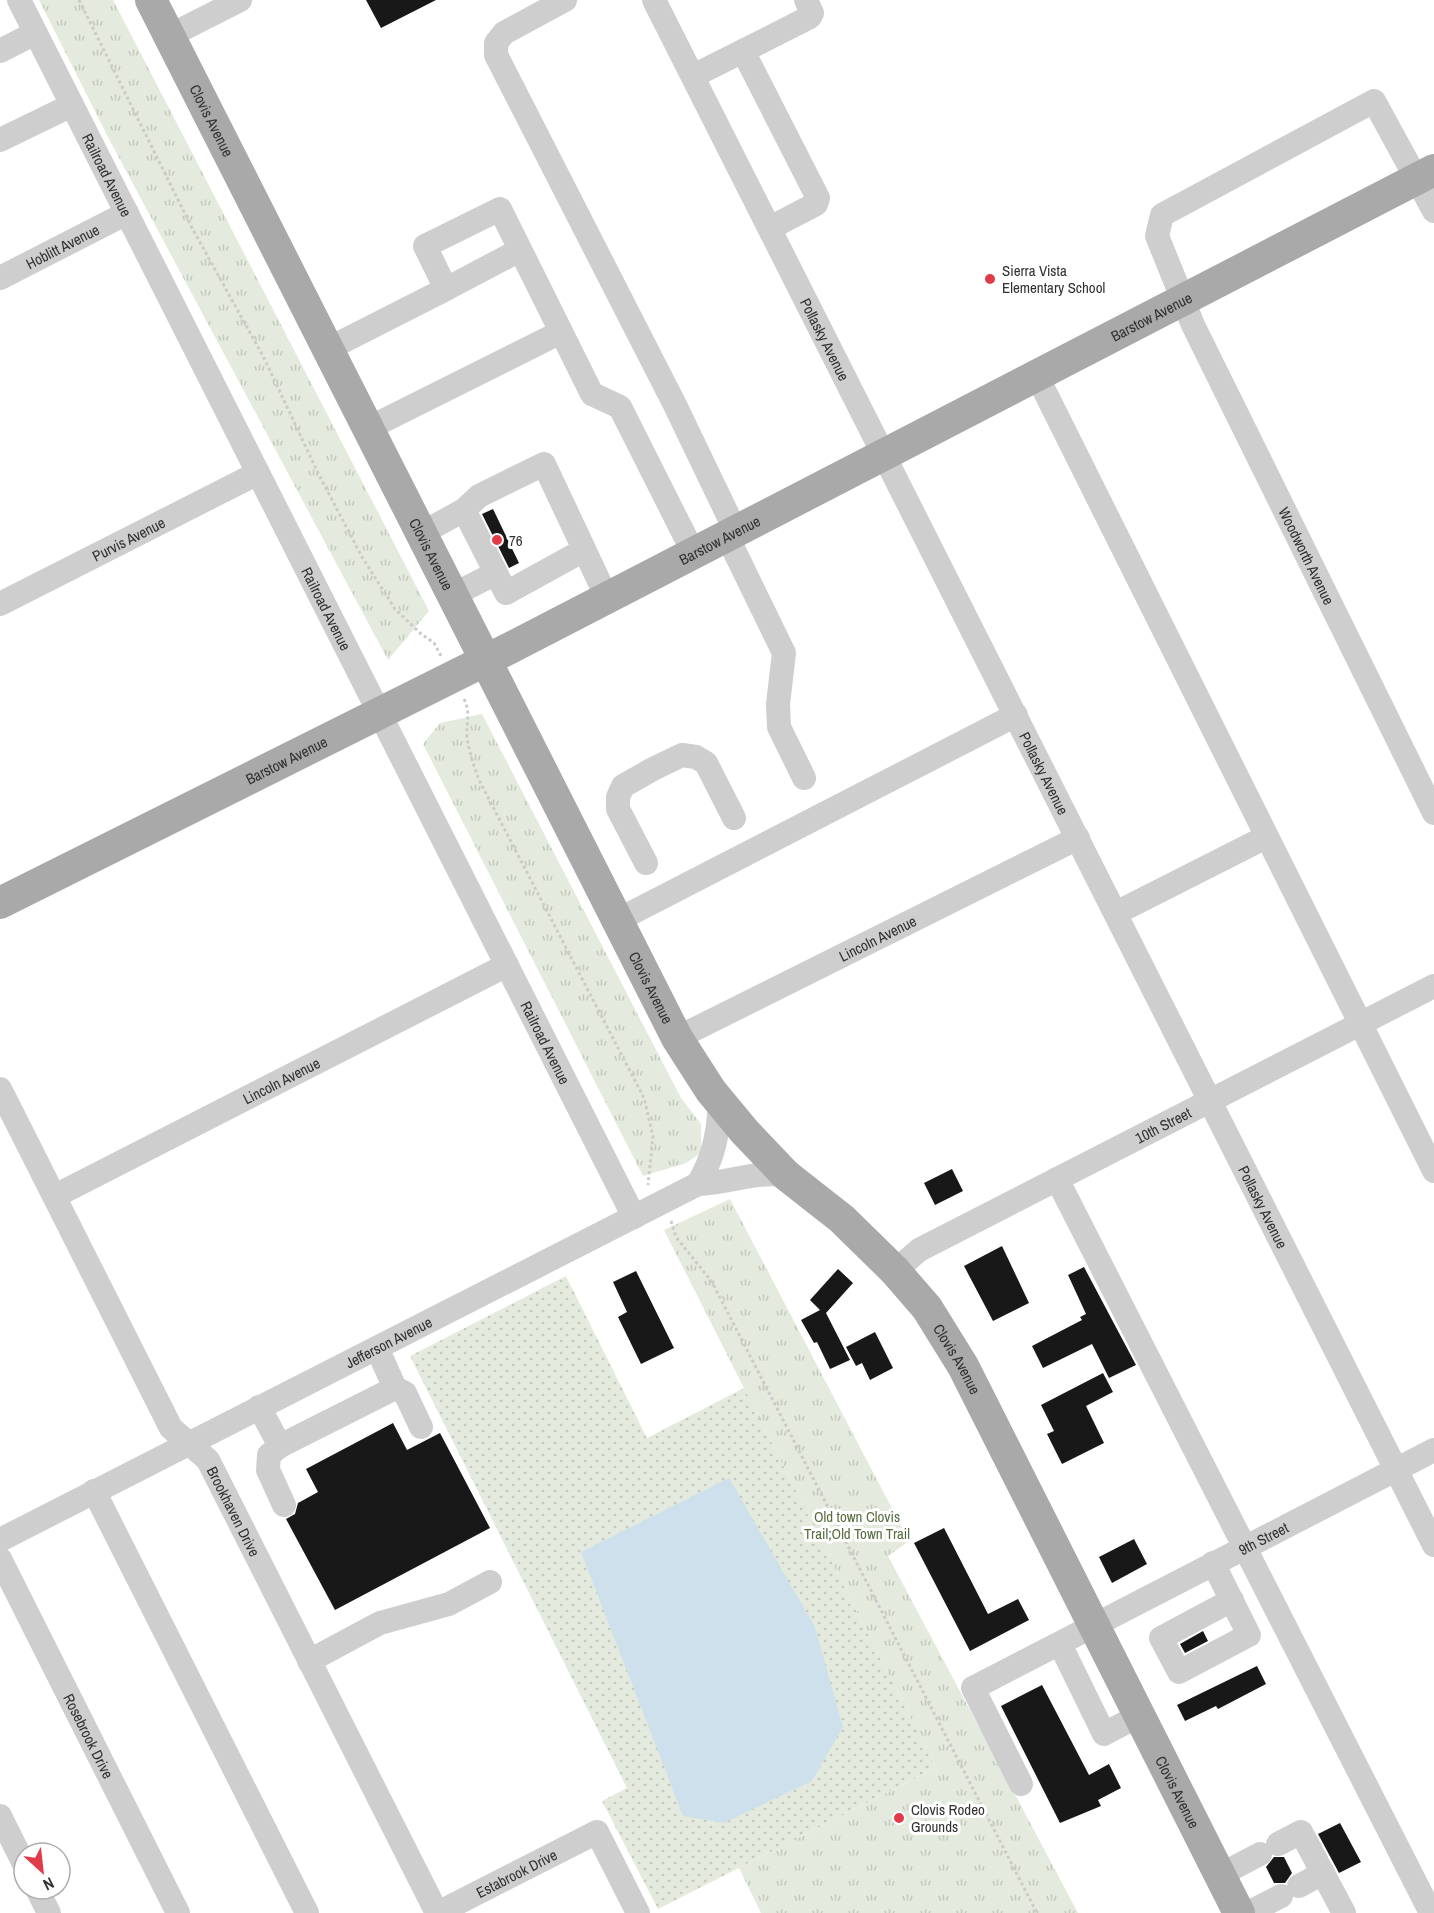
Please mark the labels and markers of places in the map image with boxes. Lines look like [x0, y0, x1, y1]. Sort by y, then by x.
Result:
place label: Sierra Vista Elementary School [1002, 260, 1105, 298]
marker: Sierra Vista Elementary School [983, 272, 997, 286]
place label: 76 [509, 530, 523, 551]
marker: 76 [490, 533, 504, 547]
place label: Clovis Rodeo Grounds [911, 1799, 985, 1837]
marker: Clovis Rodeo Grounds [892, 1811, 906, 1825]

